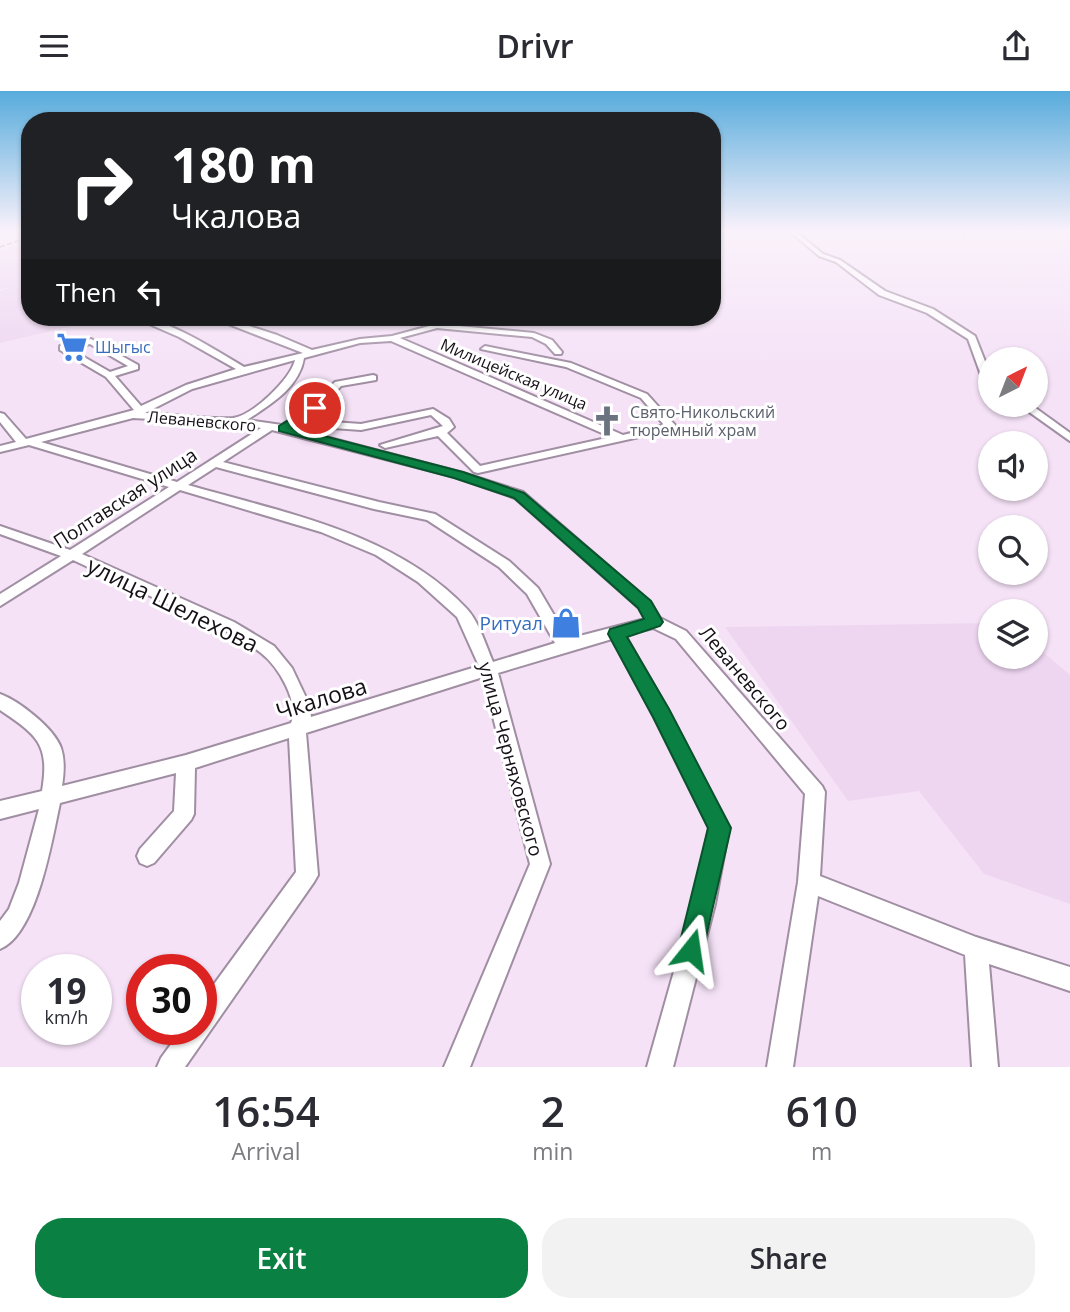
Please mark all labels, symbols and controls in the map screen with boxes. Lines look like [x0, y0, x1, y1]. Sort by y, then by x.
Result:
text: Drivr [496, 24, 574, 67]
icon: menu [35, 27, 73, 65]
icon: share [997, 27, 1035, 65]
text: 180 m [171, 131, 316, 197]
icon: right [56, 140, 147, 231]
text: Чкалова [171, 194, 301, 237]
icon: left [131, 273, 169, 311]
text: Then [56, 274, 117, 310]
supermarket icon: Шыгыс [55, 330, 89, 364]
street label: Милицейская улица [437, 333, 591, 415]
place label: Шыгыс [95, 336, 151, 358]
north arrow [978, 347, 1048, 417]
map controls [978, 347, 1048, 669]
pin [285, 378, 345, 438]
icon: arrive [296, 389, 334, 427]
place label: Свято-Никольский тюремный храм [630, 401, 775, 441]
church icon: Свято-Никольский тюремный храм [590, 404, 624, 438]
street label: Леваневского [147, 405, 257, 437]
button: sound [978, 431, 1048, 501]
street label: Полтавская улица [48, 442, 202, 554]
button: search [978, 515, 1048, 585]
street label: улица Шелехова [82, 549, 264, 659]
button: layers [978, 599, 1048, 669]
shop icon: Ритуал [549, 606, 583, 640]
place label: Ритуал [480, 610, 543, 636]
street label: Леваневского [694, 620, 796, 736]
street label: улица Черняховского [473, 659, 549, 859]
street label: Чкалова [272, 669, 370, 727]
position arrow [654, 913, 728, 987]
speed limit sign: 30 [126, 954, 217, 1045]
text: 19 [46, 967, 87, 1014]
text: km/h [45, 1005, 88, 1029]
text: 16:54 [212, 1082, 320, 1139]
text: 2 [541, 1082, 565, 1139]
text: 610 [786, 1082, 858, 1139]
text: Arrival [231, 1135, 301, 1167]
text: min [532, 1135, 573, 1167]
text: m [811, 1135, 832, 1167]
button: Exit [35, 1218, 528, 1298]
button: Share [542, 1218, 1035, 1298]

